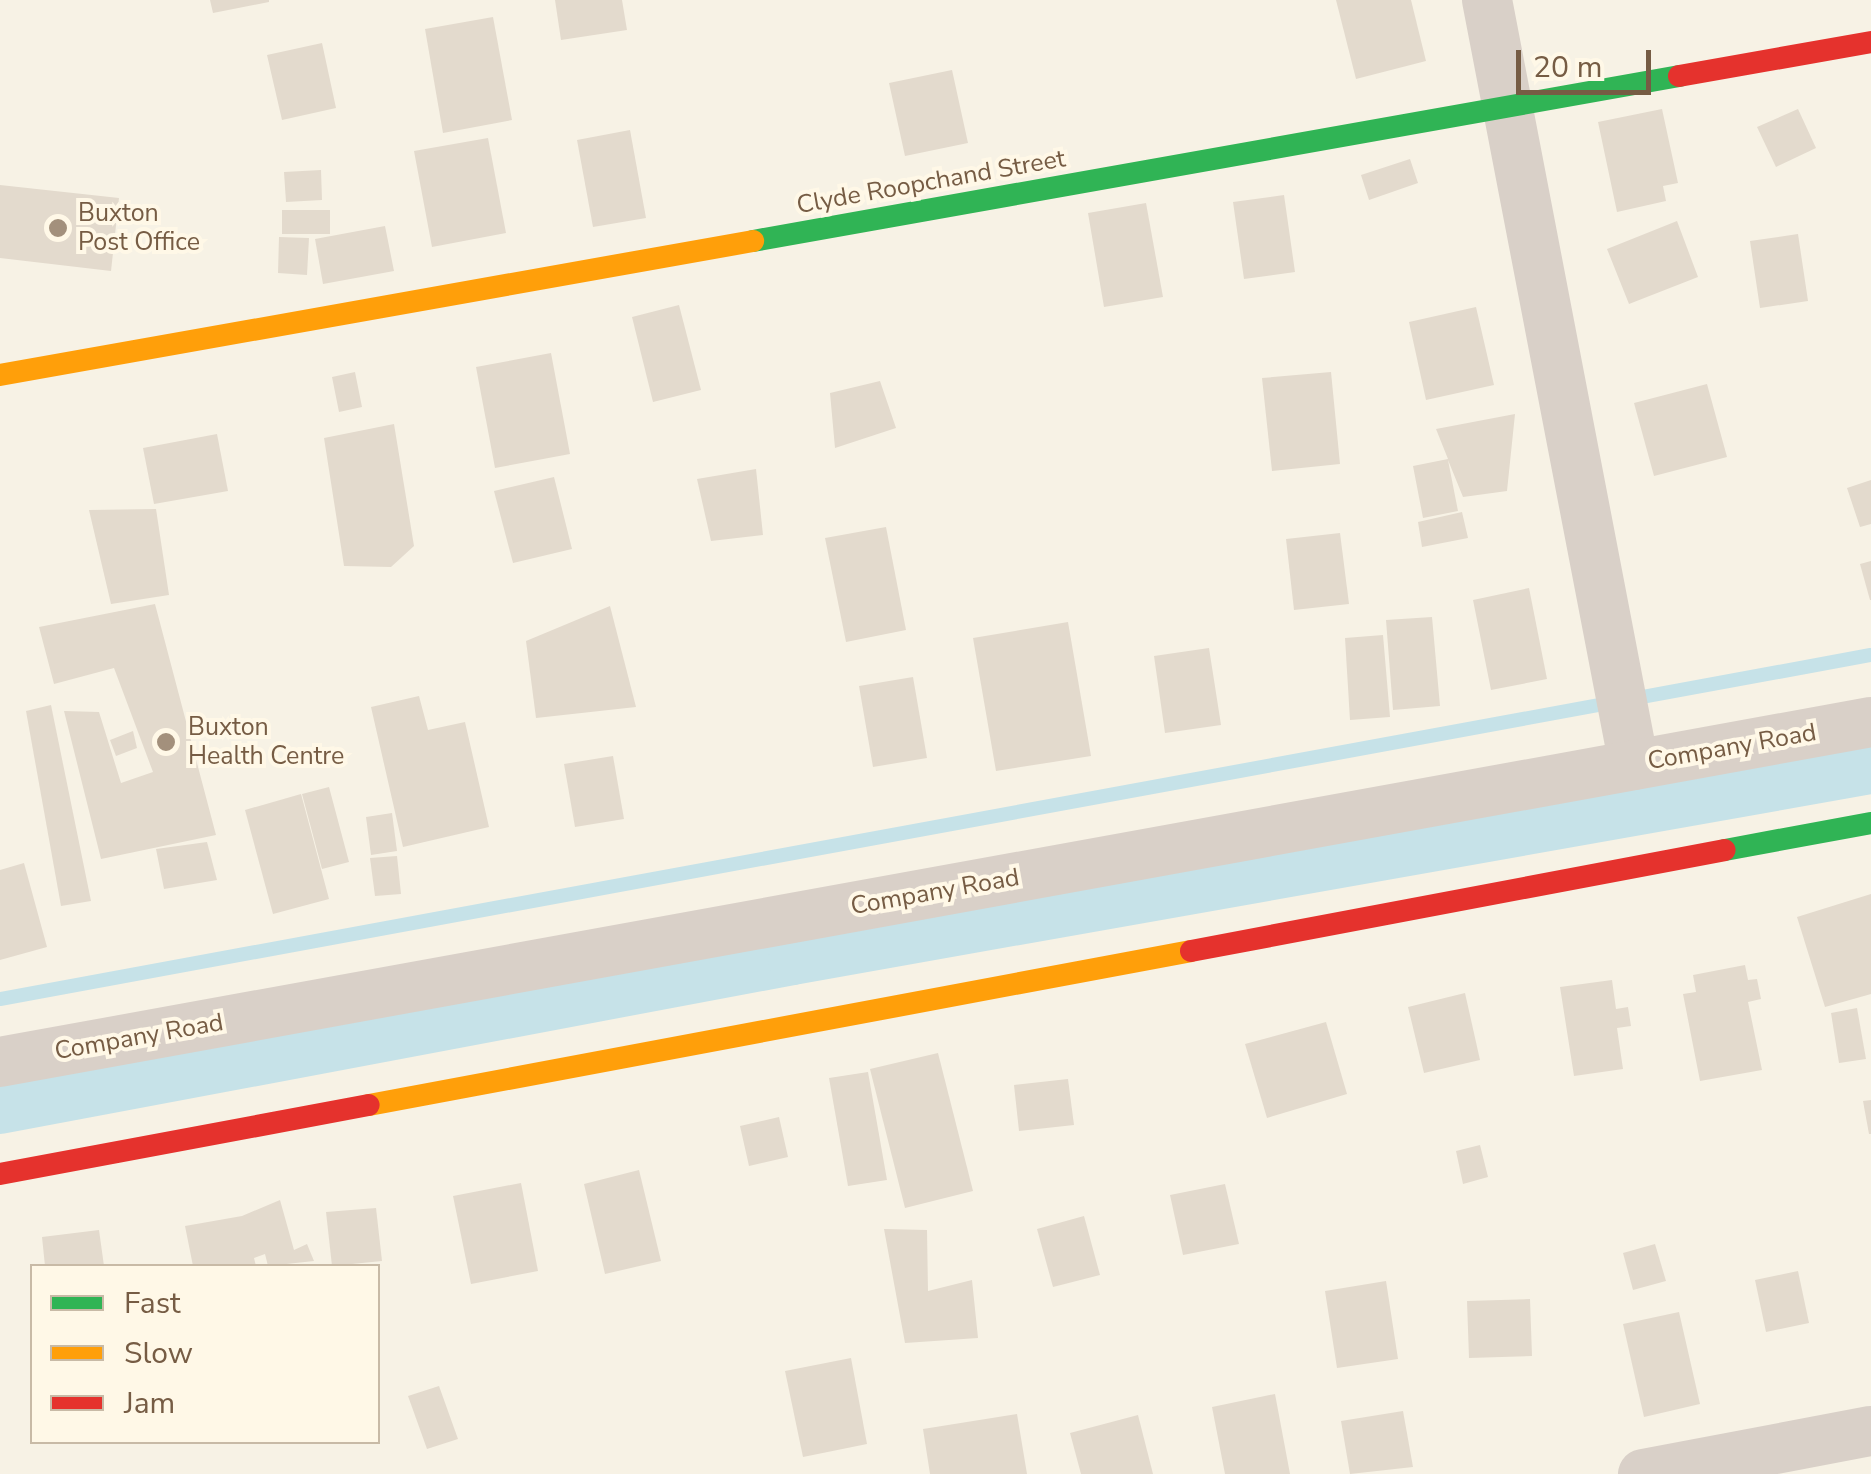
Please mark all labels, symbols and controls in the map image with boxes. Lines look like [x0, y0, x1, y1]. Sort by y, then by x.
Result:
scale bar [1521, 30, 1656, 92]
text: 20 m [1533, 47, 1602, 88]
street label: Clyde Roopchand Street [794, 144, 1068, 220]
place label: Buxton Post Office [78, 199, 200, 258]
marker: Buxton Post Office [47, 217, 69, 239]
place label: Buxton Health Centre [188, 713, 344, 772]
street label: Company Road [1645, 717, 1819, 777]
marker: Buxton Health Centre [153, 729, 179, 755]
street label: Company Road [848, 862, 1022, 922]
street label: Company Road [52, 1007, 226, 1067]
legend [30, 1264, 380, 1444]
text: Fast [124, 1283, 181, 1324]
text: Slow [124, 1333, 193, 1374]
text: Jam [124, 1383, 175, 1424]

